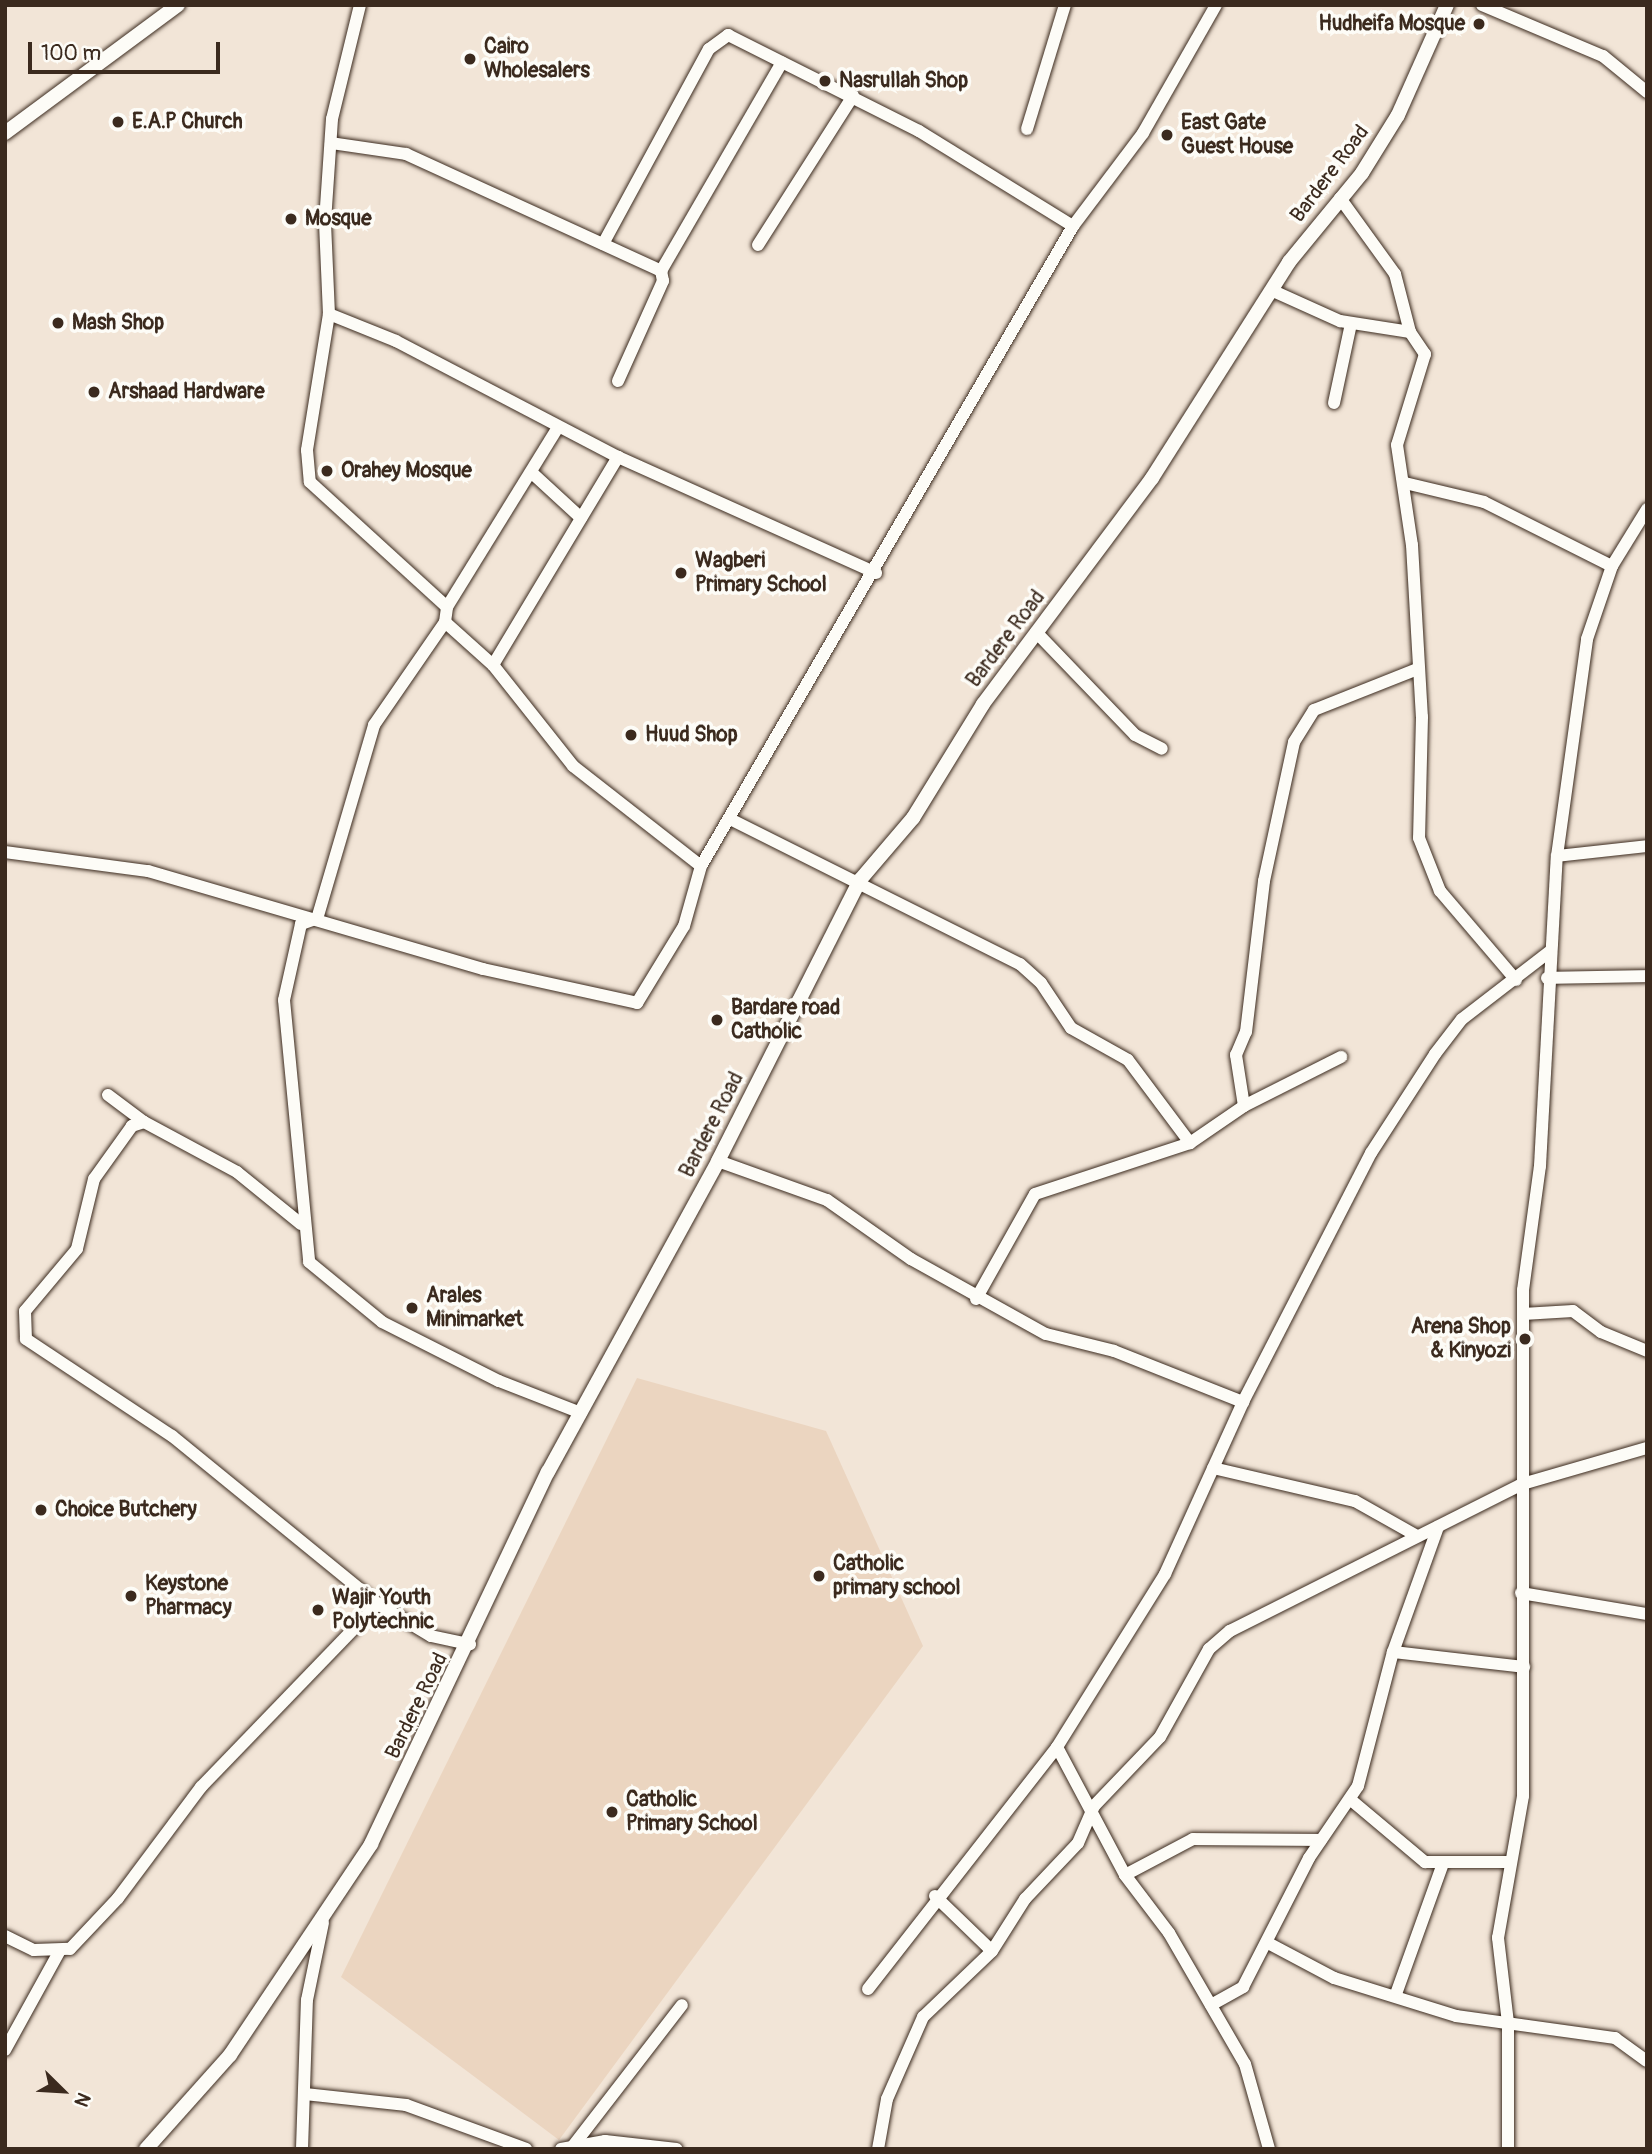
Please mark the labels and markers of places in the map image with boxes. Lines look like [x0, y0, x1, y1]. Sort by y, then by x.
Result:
place label: Hudheifa Mosque [1318, 11, 1465, 37]
marker: Hudheifa Mosque [1471, 16, 1487, 32]
place label: Cairo Wholesalers [484, 34, 590, 84]
marker: Cairo Wholesalers [462, 51, 478, 67]
place label: Nasrullah Shop [839, 68, 968, 94]
marker: Nasrullah Shop [817, 73, 833, 89]
place label: E.A.P Church [132, 109, 243, 135]
place label: East Gate Guest House [1181, 110, 1293, 160]
marker: E.A.P Church [110, 114, 126, 130]
marker: East Gate Guest House [1159, 127, 1175, 143]
place label: Mosque [305, 206, 372, 232]
marker: Mosque [283, 211, 299, 227]
place label: Mash Shop [72, 310, 164, 336]
marker: Mash Shop [50, 315, 66, 331]
place label: Arshaad Hardware [108, 379, 265, 405]
marker: Arshaad Hardware [86, 384, 102, 400]
place label: Orahey Mosque [341, 458, 472, 484]
marker: Orahey Mosque [319, 463, 335, 479]
place label: Wagberi Primary School [695, 548, 827, 598]
marker: Wagberi Primary School [673, 565, 689, 581]
place label: Huud Shop [645, 722, 738, 748]
marker: Huud Shop [623, 727, 639, 743]
place label: Bardare road Catholic [731, 995, 840, 1045]
marker: Bardare road Catholic [709, 1012, 725, 1028]
place label: Arales Minimarket [426, 1283, 523, 1333]
marker: Arales Minimarket [404, 1300, 420, 1316]
place label: Arena Shop & Kinyozi [1411, 1314, 1511, 1364]
marker: Arena Shop & Kinyozi [1517, 1331, 1533, 1347]
place label: Choice Butchery [55, 1497, 197, 1523]
marker: Choice Butchery [33, 1502, 49, 1518]
place label: Catholic primary school [833, 1551, 961, 1601]
marker: Catholic primary school [811, 1568, 827, 1584]
place label: Keystone Pharmacy [145, 1571, 232, 1621]
place label: Wajir Youth Polytechnic [332, 1585, 434, 1635]
marker: Keystone Pharmacy [123, 1588, 139, 1604]
marker: Wajir Youth Polytechnic [310, 1602, 326, 1618]
place label: Catholic Primary School [626, 1787, 758, 1837]
marker: Catholic Primary School [604, 1804, 620, 1820]

